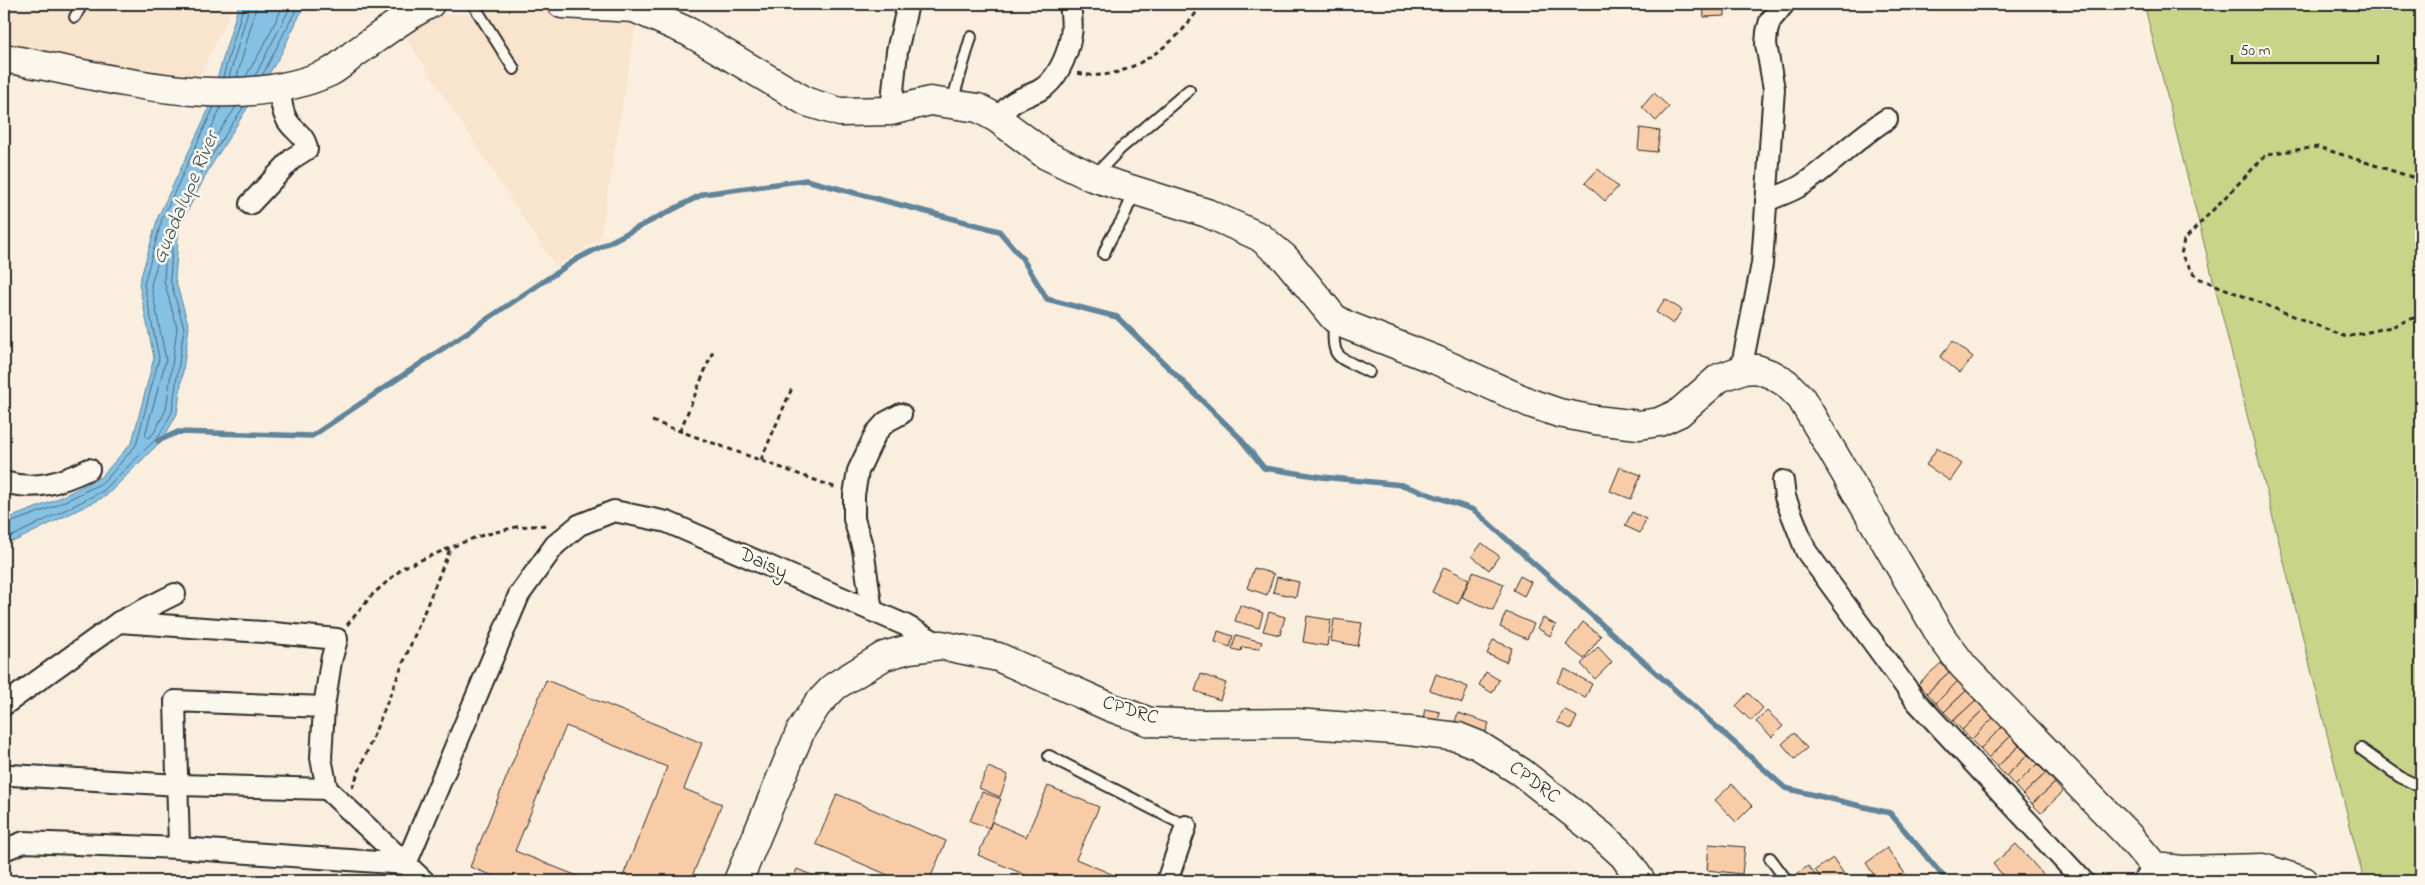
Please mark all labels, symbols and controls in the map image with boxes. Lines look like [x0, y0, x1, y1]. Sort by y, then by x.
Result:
scale bar [2232, 32, 2379, 64]
text: 50 m [2240, 40, 2271, 62]
water label: Guadalupe River [145, 125, 228, 269]
street label: Daisy [733, 540, 792, 587]
street label: CPDRC [1098, 689, 1162, 733]
street label: CPDRC [1502, 754, 1566, 812]

